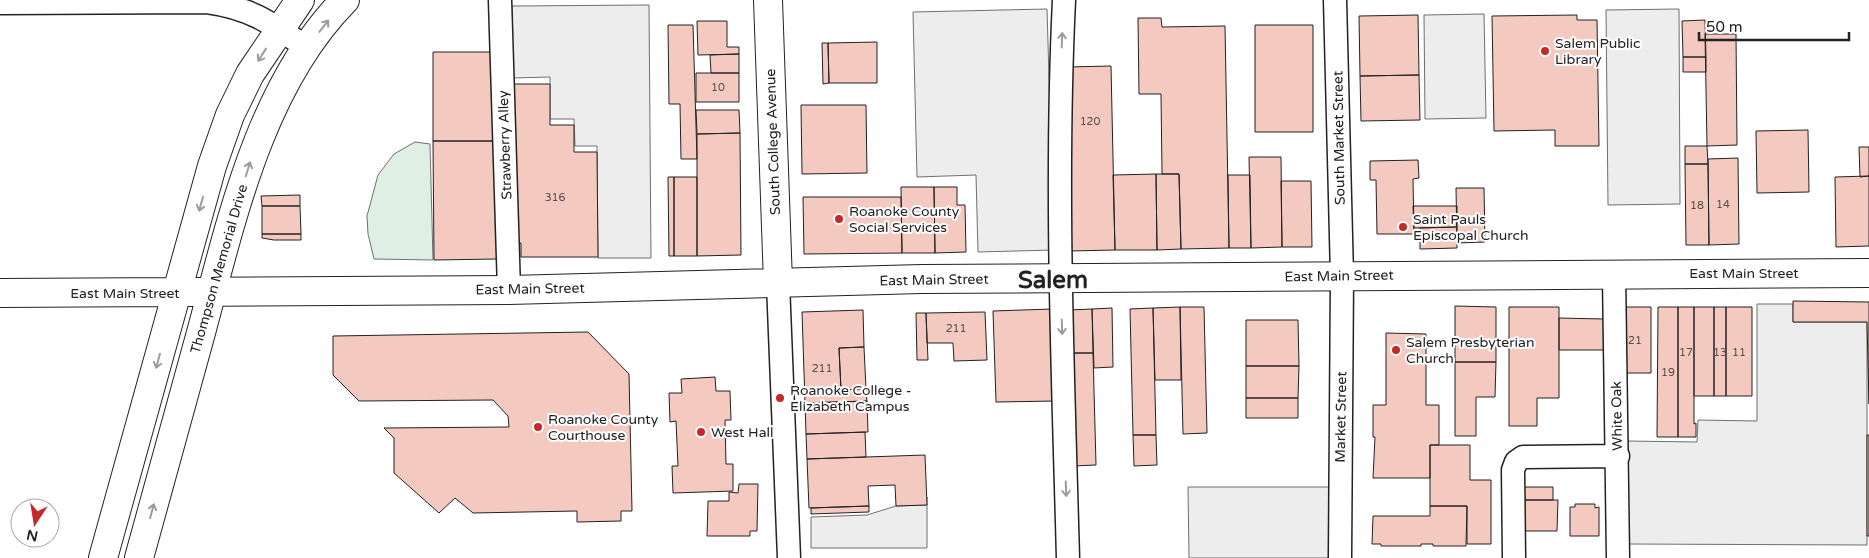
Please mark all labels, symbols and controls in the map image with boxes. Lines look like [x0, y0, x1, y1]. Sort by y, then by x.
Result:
scale bar [1699, 10, 1849, 42]
text: 50 m [1706, 18, 1743, 36]
one-way arrow [318, 20, 329, 33]
one-way arrow [1057, 32, 1067, 48]
place label: Salem Public Library [1555, 35, 1641, 68]
marker: Salem Public Library [1539, 45, 1551, 57]
one-way arrow [257, 47, 267, 61]
street label: South College Avenue [762, 68, 784, 216]
street label: South Market Street [1329, 70, 1349, 205]
house number: 10 [711, 81, 725, 94]
street label: Strawberry Alley [495, 90, 515, 200]
house number: 120 [1080, 115, 1100, 128]
one-way arrow [244, 162, 254, 178]
street label: Thompson Memorial Drive [187, 182, 251, 356]
house number: 316 [545, 191, 565, 204]
one-way arrow [196, 196, 205, 212]
house number: 14 [1716, 198, 1730, 211]
house number: 18 [1690, 199, 1704, 212]
place label: Roanoke County Social Services [849, 203, 960, 236]
place label: Saint Pauls Episcopal Church [1413, 211, 1529, 244]
marker: Roanoke County Social Services [833, 213, 845, 225]
marker: Saint Pauls Episcopal Church [1397, 221, 1409, 233]
street label: East Main Street [1689, 265, 1799, 282]
district label: Salem [1018, 266, 1088, 295]
street label: East Main Street [1284, 267, 1394, 285]
street label: East Main Street [879, 271, 989, 289]
street label: East Main Street [475, 280, 585, 298]
street label: East Main Street [70, 285, 180, 302]
one-way arrow [1057, 318, 1067, 335]
house number: 211 [946, 322, 966, 335]
place label: Salem Presbyterian Church [1406, 334, 1534, 367]
house number: 21 [1628, 334, 1642, 347]
marker: Salem Presbyterian Church [1390, 344, 1402, 356]
house number: 17 [1679, 346, 1693, 359]
house number: 13 [1713, 346, 1727, 359]
house number: 11 [1732, 346, 1746, 359]
one-way arrow [152, 352, 162, 368]
house number: 211 [812, 362, 832, 375]
house number: 19 [1661, 366, 1675, 379]
street label: Market Street [1332, 371, 1350, 463]
street label: White Oak [1608, 381, 1626, 451]
place label: Roanoke College - Elizabeth Campus [790, 382, 911, 415]
marker: Roanoke College - Elizabeth Campus [774, 392, 786, 404]
place label: Roanoke County Courthouse [548, 411, 659, 444]
marker: Roanoke County Courthouse [532, 421, 544, 433]
place label: West Hall [711, 424, 774, 441]
marker: West Hall [695, 426, 707, 438]
one-way arrow [1062, 481, 1071, 497]
north arrow [10, 498, 60, 548]
one-way arrow [148, 503, 157, 519]
text: N [25, 526, 40, 545]

